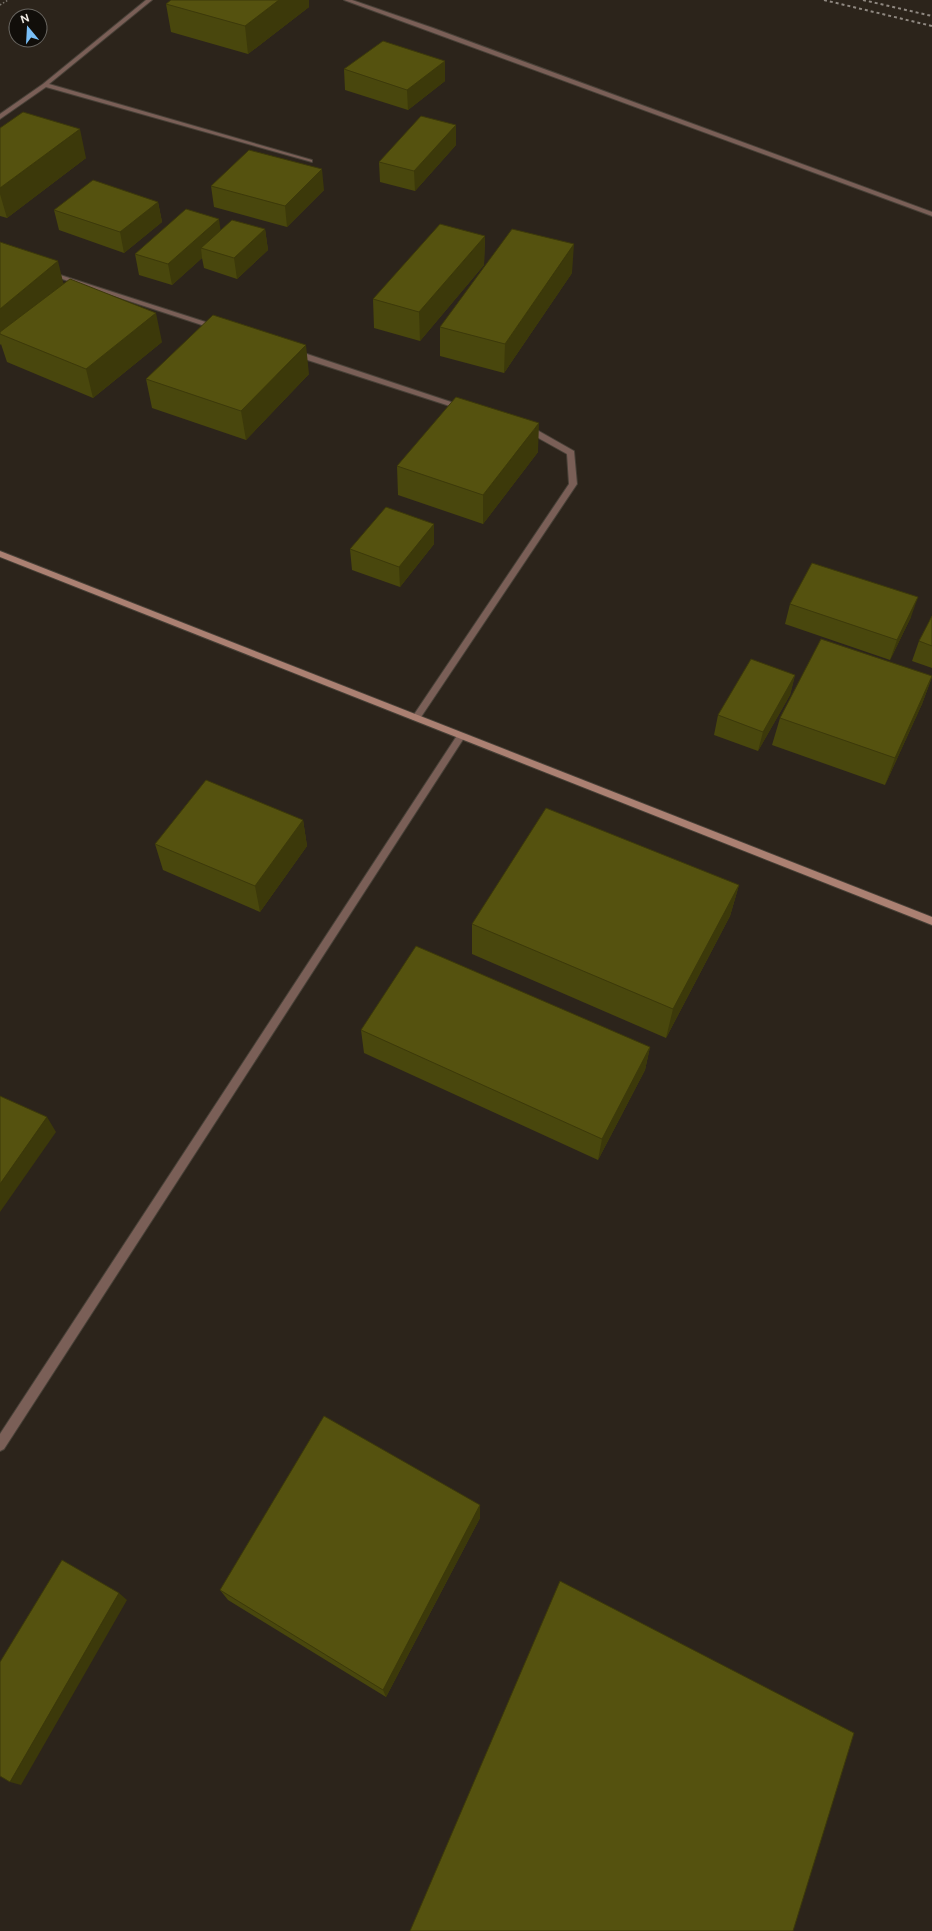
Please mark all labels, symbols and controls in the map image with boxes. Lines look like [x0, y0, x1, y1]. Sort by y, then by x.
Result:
north arrow [8, 8, 48, 48]
text: N [19, 11, 31, 26]

